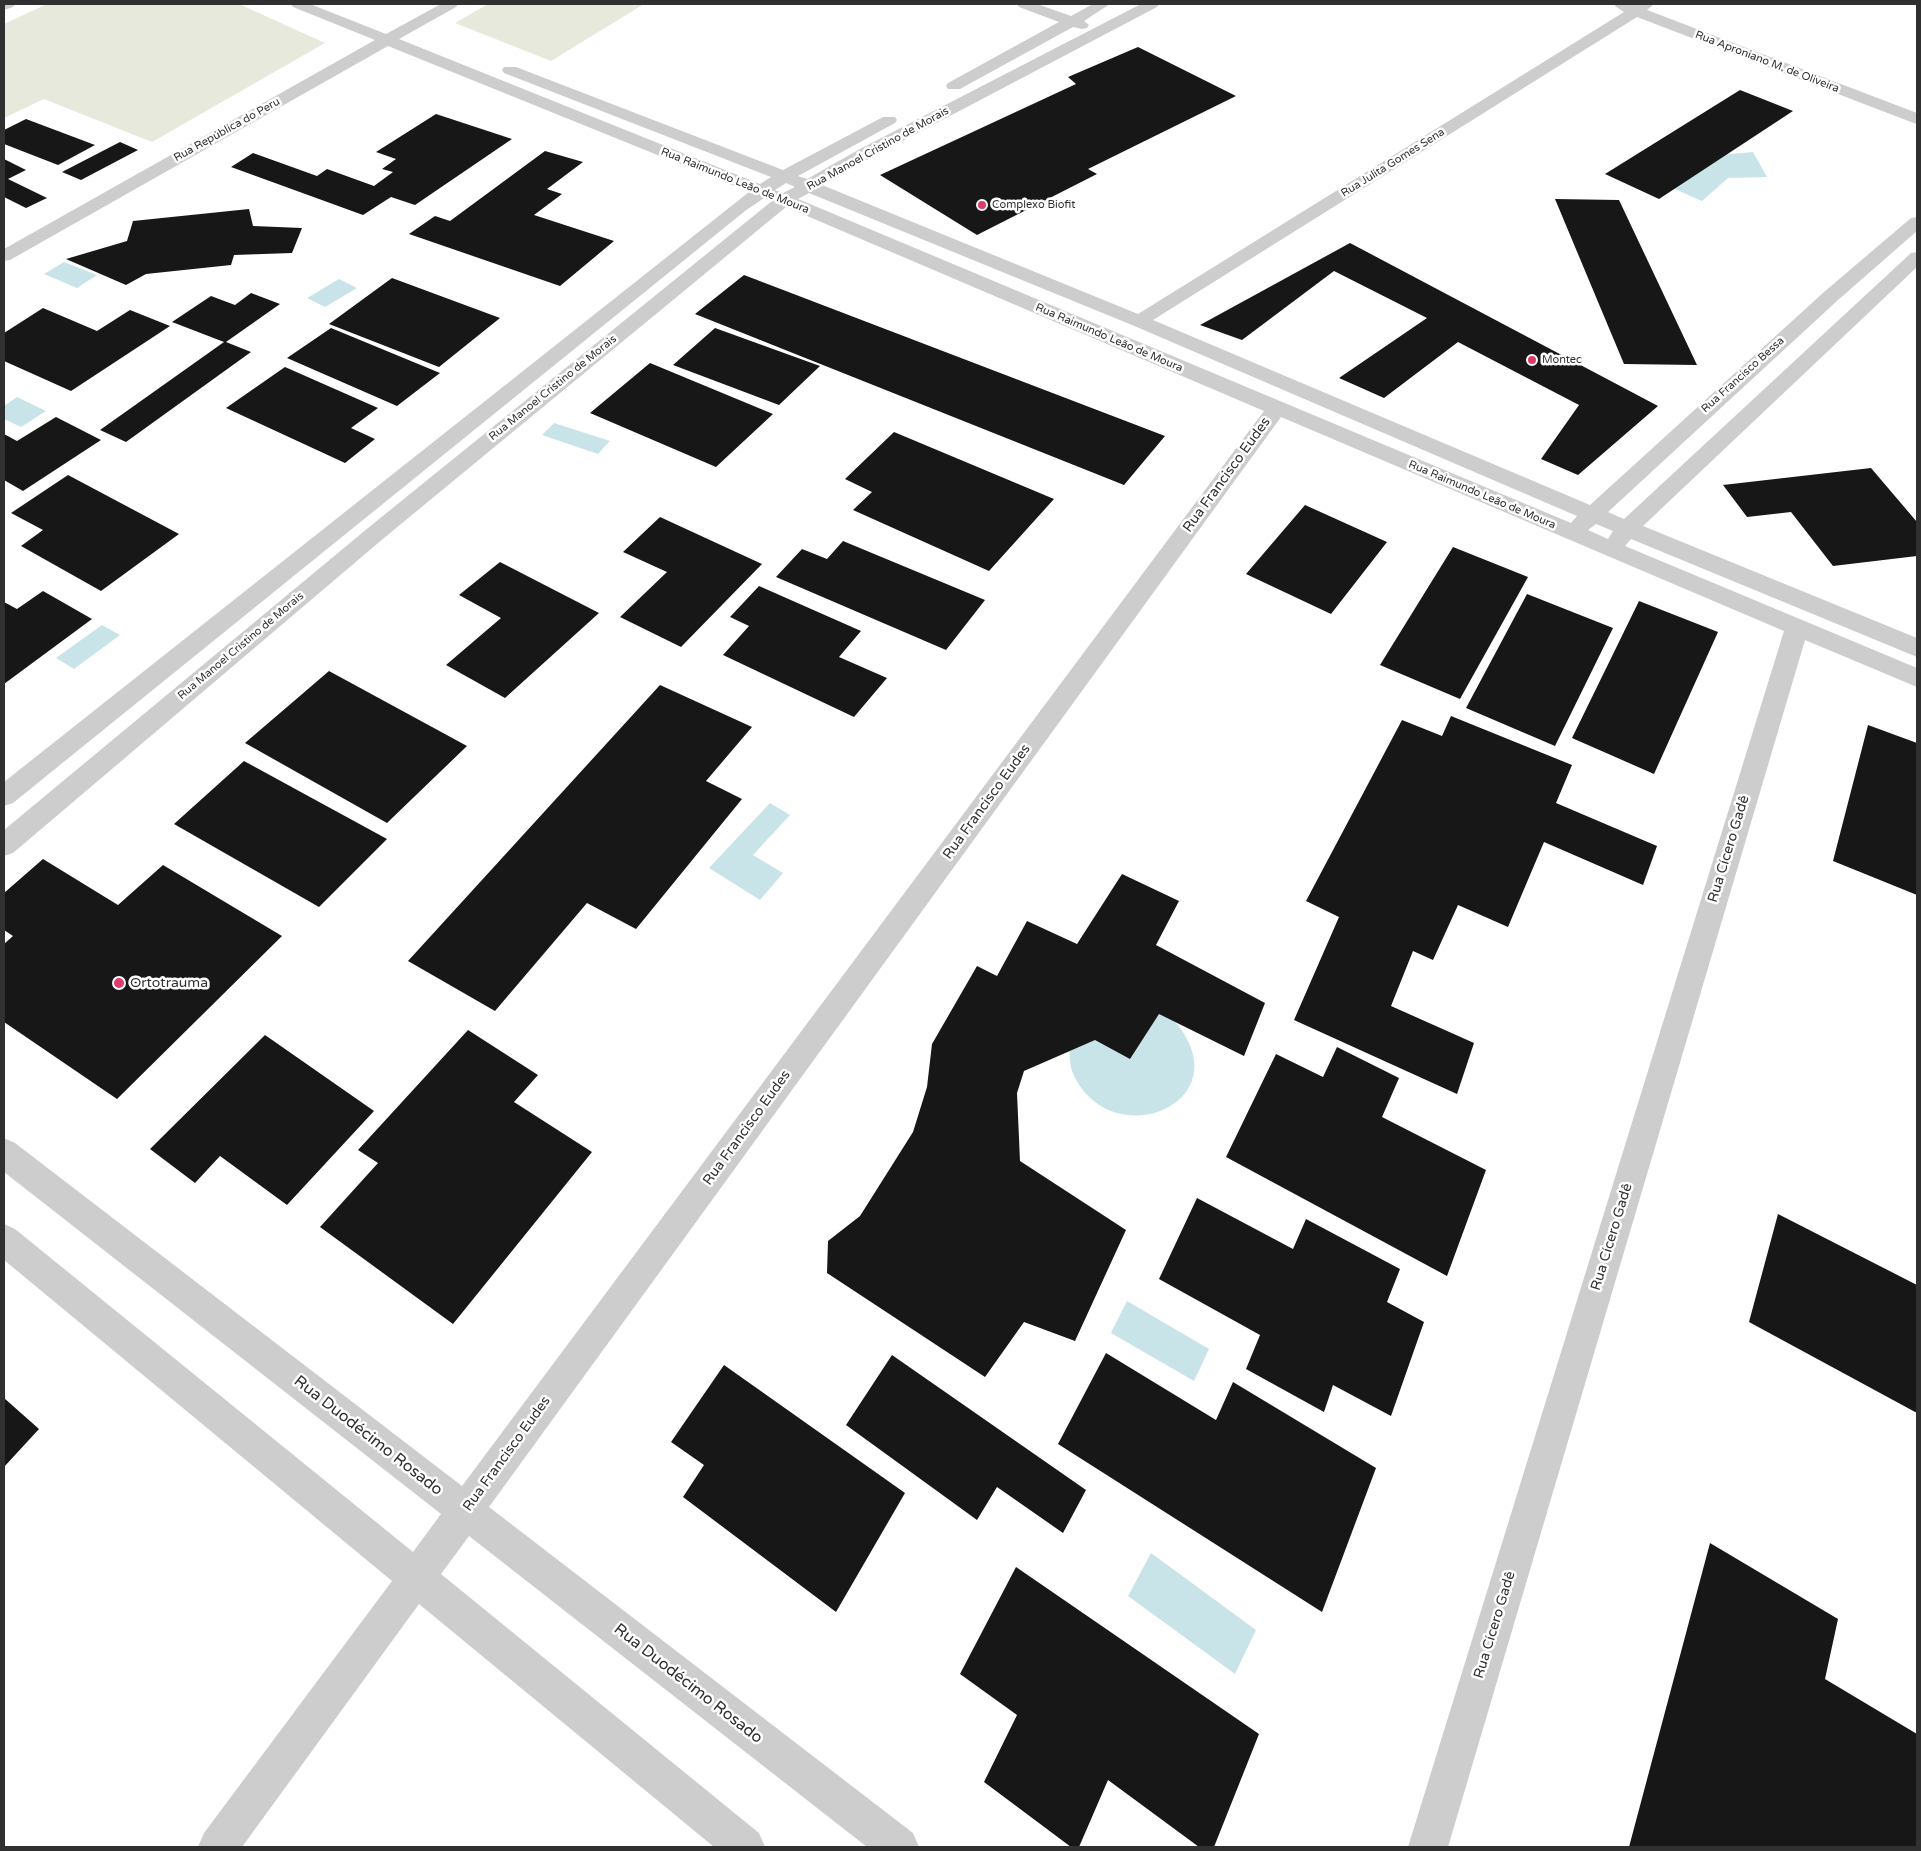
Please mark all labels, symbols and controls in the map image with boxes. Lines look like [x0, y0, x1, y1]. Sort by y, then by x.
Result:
street label: Rua Aproniano M. de Oliveira [1693, 28, 1841, 96]
street label: Rua República do Peru [172, 95, 282, 165]
street label: Rua Manoel Cristino de Morais [805, 104, 951, 194]
street label: Rua Julita Gomes Sena [1339, 126, 1447, 200]
street label: Rua Raimundo Leão de Moura [659, 145, 811, 217]
place label: Complexo Biofit [992, 198, 1076, 212]
marker: Complexo Biofit [976, 199, 988, 211]
street label: Rua Raimundo Leão de Moura [1033, 301, 1185, 375]
street label: Rua Manoel Cristino de Morais [487, 332, 619, 444]
street label: Rua Francisco Bessa [1699, 334, 1787, 416]
place label: Montec [1542, 353, 1582, 367]
marker: Montec [1526, 354, 1538, 366]
street label: Rua Francisco Eudes [1180, 414, 1274, 536]
street label: Rua Raimundo Leão de Moura [1406, 458, 1558, 532]
street label: Rua Manoel Cristino de Morais [175, 589, 307, 703]
street label: Rua Francisco Eudes [940, 741, 1034, 863]
street label: Rua Cícero Gadê [1705, 793, 1753, 905]
place label: Ortotrauma [130, 975, 208, 991]
marker: Ortotrauma [112, 976, 126, 990]
street label: Rua Francisco Eudes [700, 1067, 794, 1189]
street label: Rua Cícero Gadê [1588, 1181, 1636, 1293]
street label: Rua Duodécimo Rosado [290, 1372, 446, 1500]
street label: Rua Francisco Eudes [460, 1393, 554, 1515]
street label: Rua Cícero Gadê [1471, 1569, 1519, 1681]
street label: Rua Duodécimo Rosado [610, 1620, 766, 1748]

